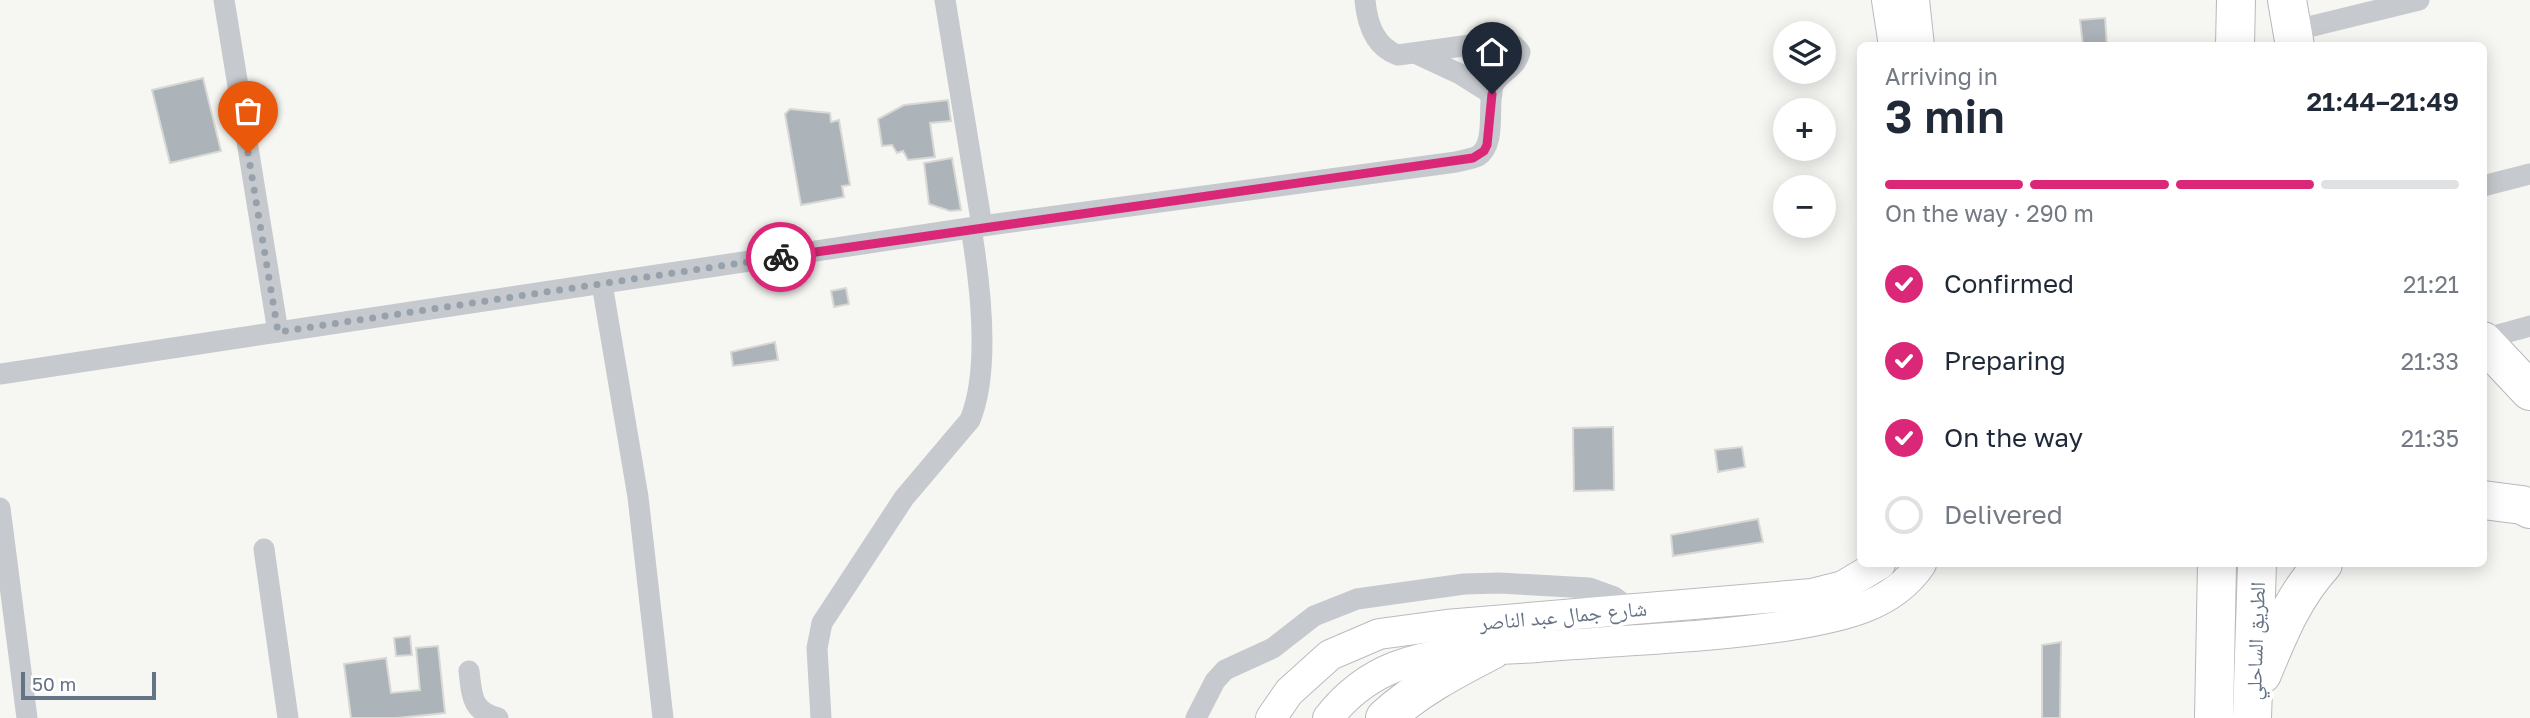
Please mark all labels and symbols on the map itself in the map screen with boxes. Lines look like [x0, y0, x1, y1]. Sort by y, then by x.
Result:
pin [1462, 22, 1522, 94]
pin [218, 81, 278, 153]
courier [746, 222, 816, 292]
street label: الطريق الساحلي [2240, 581, 2274, 701]
street label: شارع جمال عبد الناصر [1477, 595, 1648, 636]
scale bar [21, 669, 156, 701]

